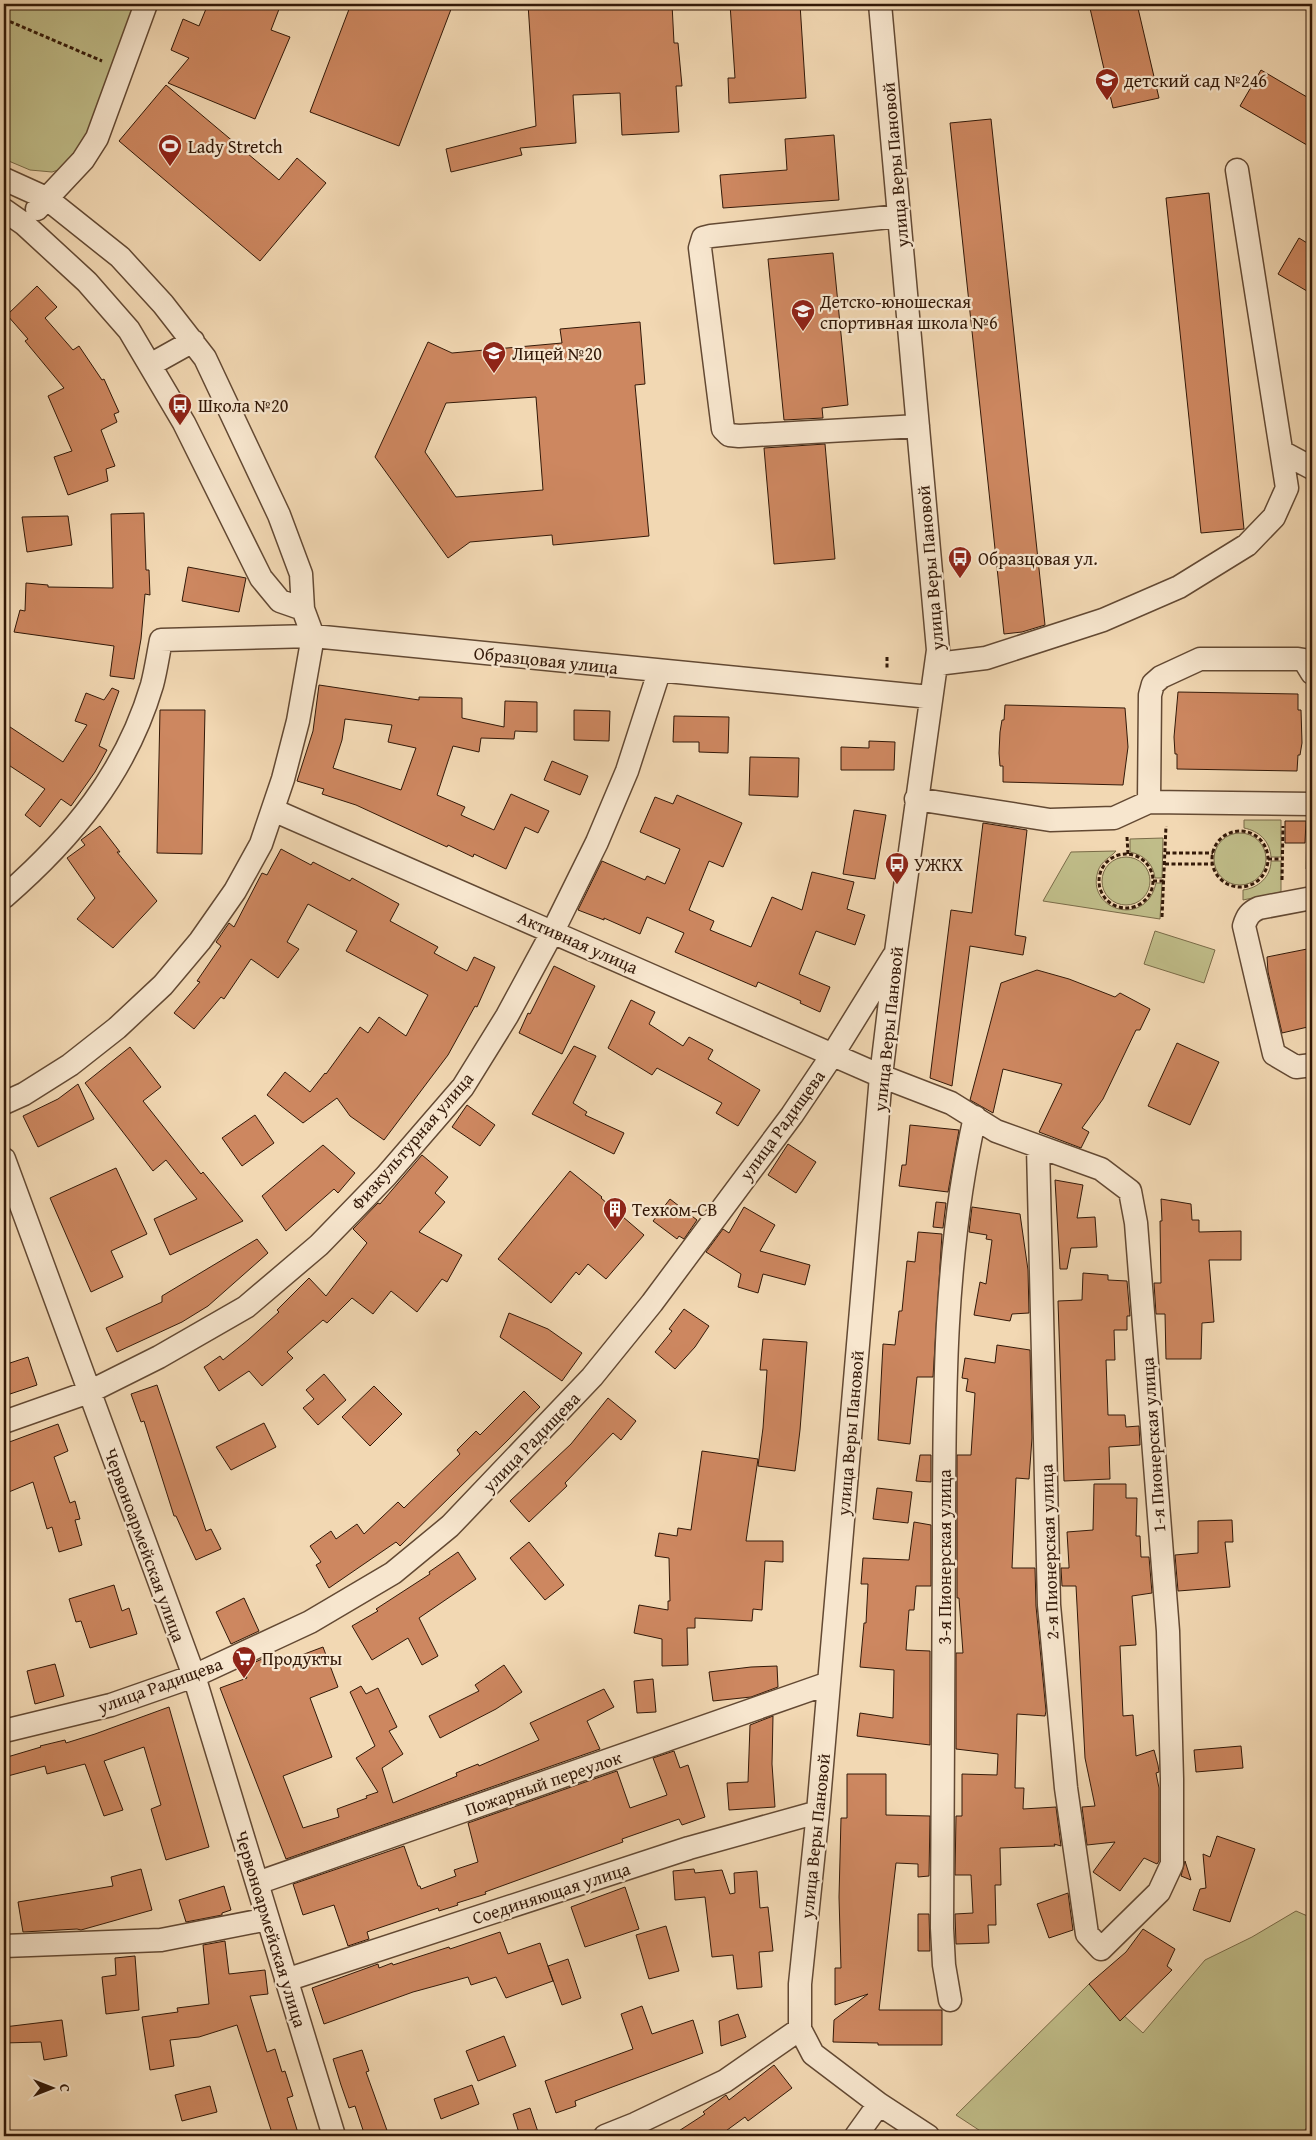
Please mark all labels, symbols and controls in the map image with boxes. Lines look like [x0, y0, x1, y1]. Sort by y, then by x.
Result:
school or university icon: детский сад №246 [1094, 67, 1120, 101]
place label: детский сад №246 [1124, 67, 1267, 94]
street label: улица Веры Пановой [874, 81, 916, 250]
sports icon: Lady Stretch [157, 133, 183, 167]
place label: Lady Stretch [188, 133, 283, 160]
place label: Детско-юношеская спортивная школа №6 [819, 288, 998, 336]
school or university icon: Детско-юношеская спортивная школа №6 [790, 298, 816, 332]
school or university icon: Лицей №20 [481, 340, 507, 374]
place label: Лицей №20 [512, 340, 602, 367]
bus stop icon: Школа №20 [167, 392, 193, 426]
place label: Школа №20 [198, 392, 289, 419]
street label: улица Веры Пановой [909, 484, 951, 653]
bus stop icon: Образцовая ул. [947, 545, 973, 579]
place label: Образцовая ул. [978, 545, 1098, 572]
street label: Образцовая улица [473, 639, 620, 681]
bus stop icon: УЖКХ [884, 851, 910, 885]
place label: УЖКХ [914, 851, 963, 878]
street label: Активная улица [513, 903, 643, 981]
street label: улица Веры Пановой [866, 945, 910, 1114]
street label: улица Радищева [732, 1064, 832, 1187]
street label: Физкультурная улица [344, 1066, 480, 1216]
building icon: Техком-СВ [602, 1196, 628, 1230]
place label: Техком-СВ [632, 1196, 717, 1223]
street label: улица Веры Пановой [829, 1349, 871, 1518]
street label: 1-я Пионерская улица [1133, 1356, 1173, 1534]
street label: улица Радищева [475, 1385, 586, 1499]
street label: Червоноармейская улица [97, 1444, 193, 1646]
street label: 2-я Пионерская улица [1032, 1463, 1066, 1640]
street label: 3-я Пионерская улица [931, 1469, 958, 1645]
supermarket icon: Продукты [231, 1645, 257, 1679]
place label: Продукты [262, 1645, 343, 1672]
street label: улица Радищева [93, 1650, 227, 1720]
street label: Пожарный переулок [461, 1743, 626, 1823]
street label: улица Веры Пановой [793, 1752, 837, 1921]
street label: Червоноармейская улица [228, 1827, 314, 2031]
street label: Соединяющая улица [469, 1855, 634, 1931]
north arrow [28, 2062, 78, 2112]
text: С [55, 2084, 75, 2092]

